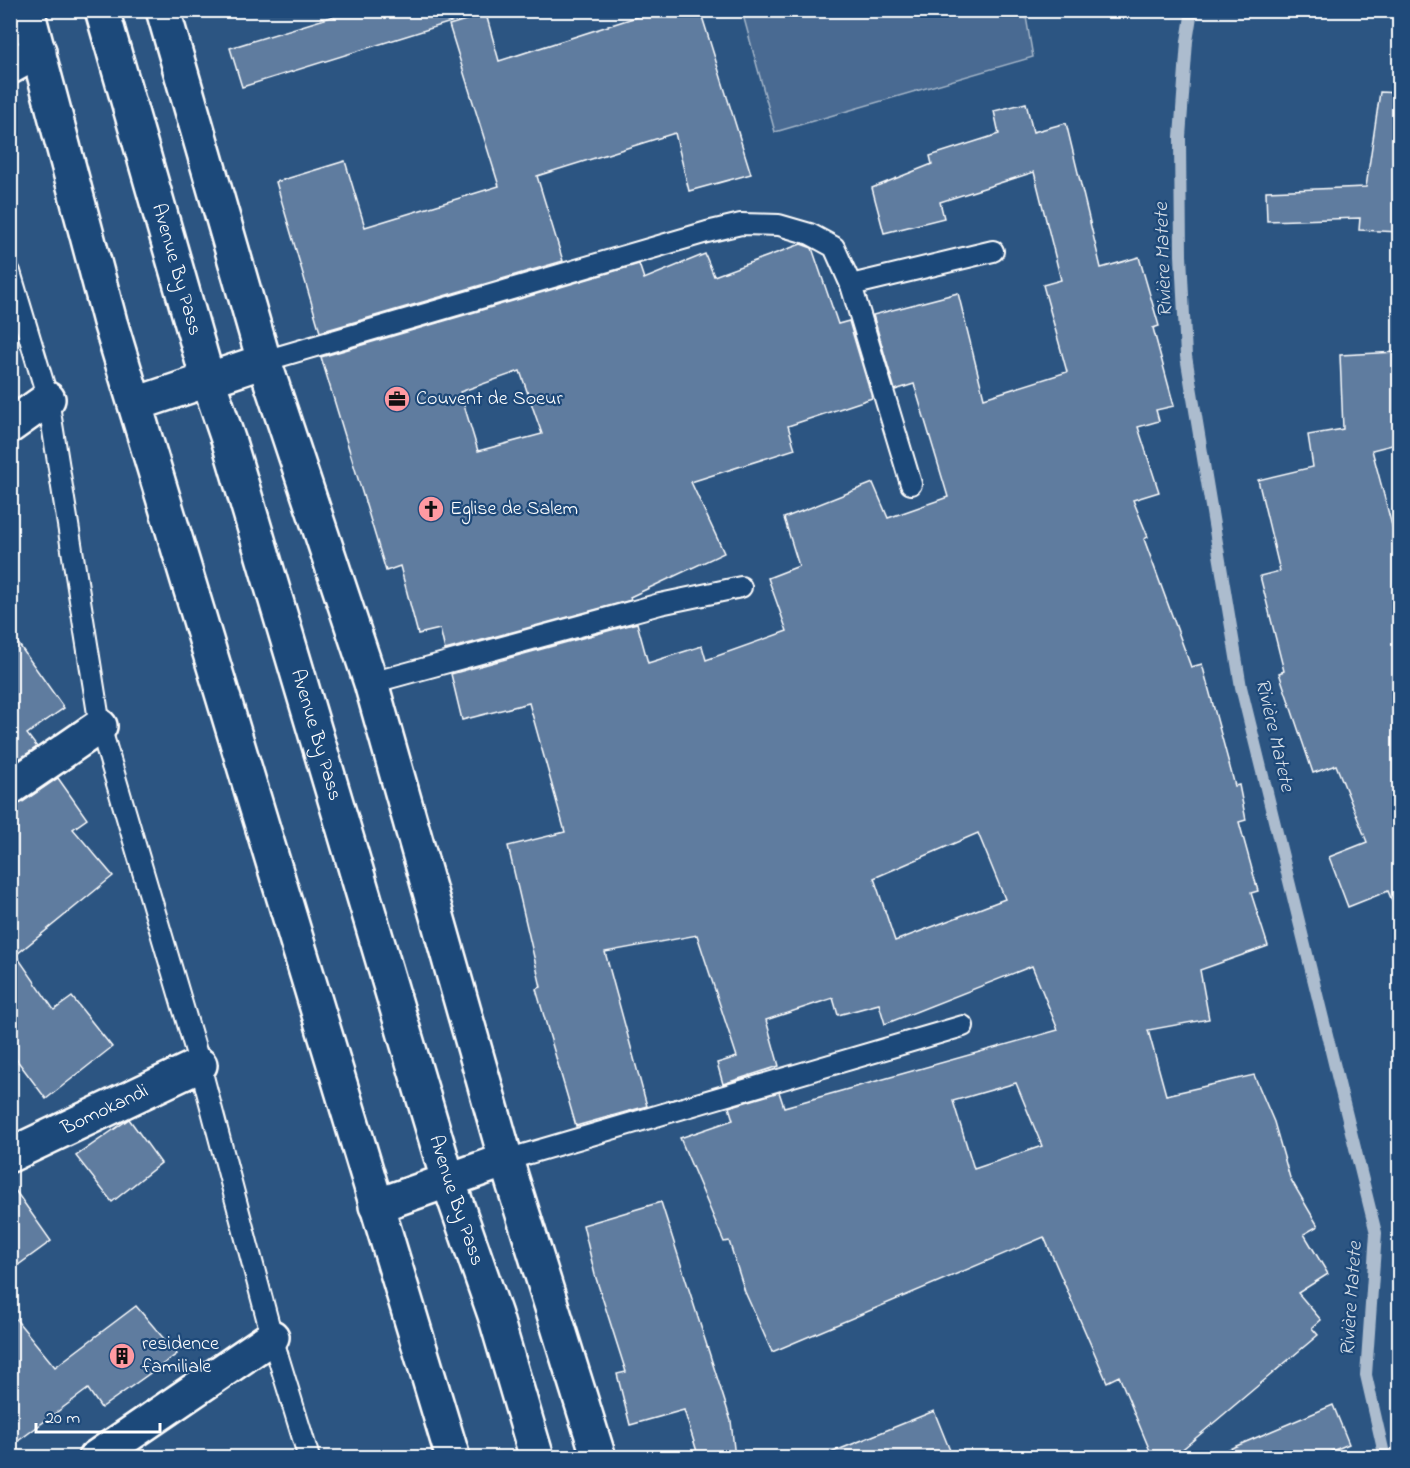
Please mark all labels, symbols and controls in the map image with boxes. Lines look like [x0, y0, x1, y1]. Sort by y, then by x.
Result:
street label: Avenue By Pass [144, 200, 209, 339]
water label: Rivière Matete [1147, 200, 1181, 318]
office icon: Couvent de Soeur [382, 384, 412, 414]
place label: Couvent de Soeur [416, 385, 563, 414]
church icon: Eglise de Salem [416, 494, 446, 524]
place label: Eglise de Salem [450, 495, 578, 525]
street label: Avenue By Pass [283, 666, 349, 804]
water label: Rivière Matete [1246, 676, 1302, 796]
street label: Bomokandi [56, 1077, 153, 1144]
street label: Avenue By Pass [421, 1132, 491, 1270]
water label: Rivière Matete [1333, 1239, 1371, 1357]
place label: residence familiale [142, 1330, 219, 1382]
building icon: residence familiale [107, 1341, 137, 1371]
scale bar [36, 1396, 160, 1434]
text: 20 m [45, 1406, 80, 1432]

